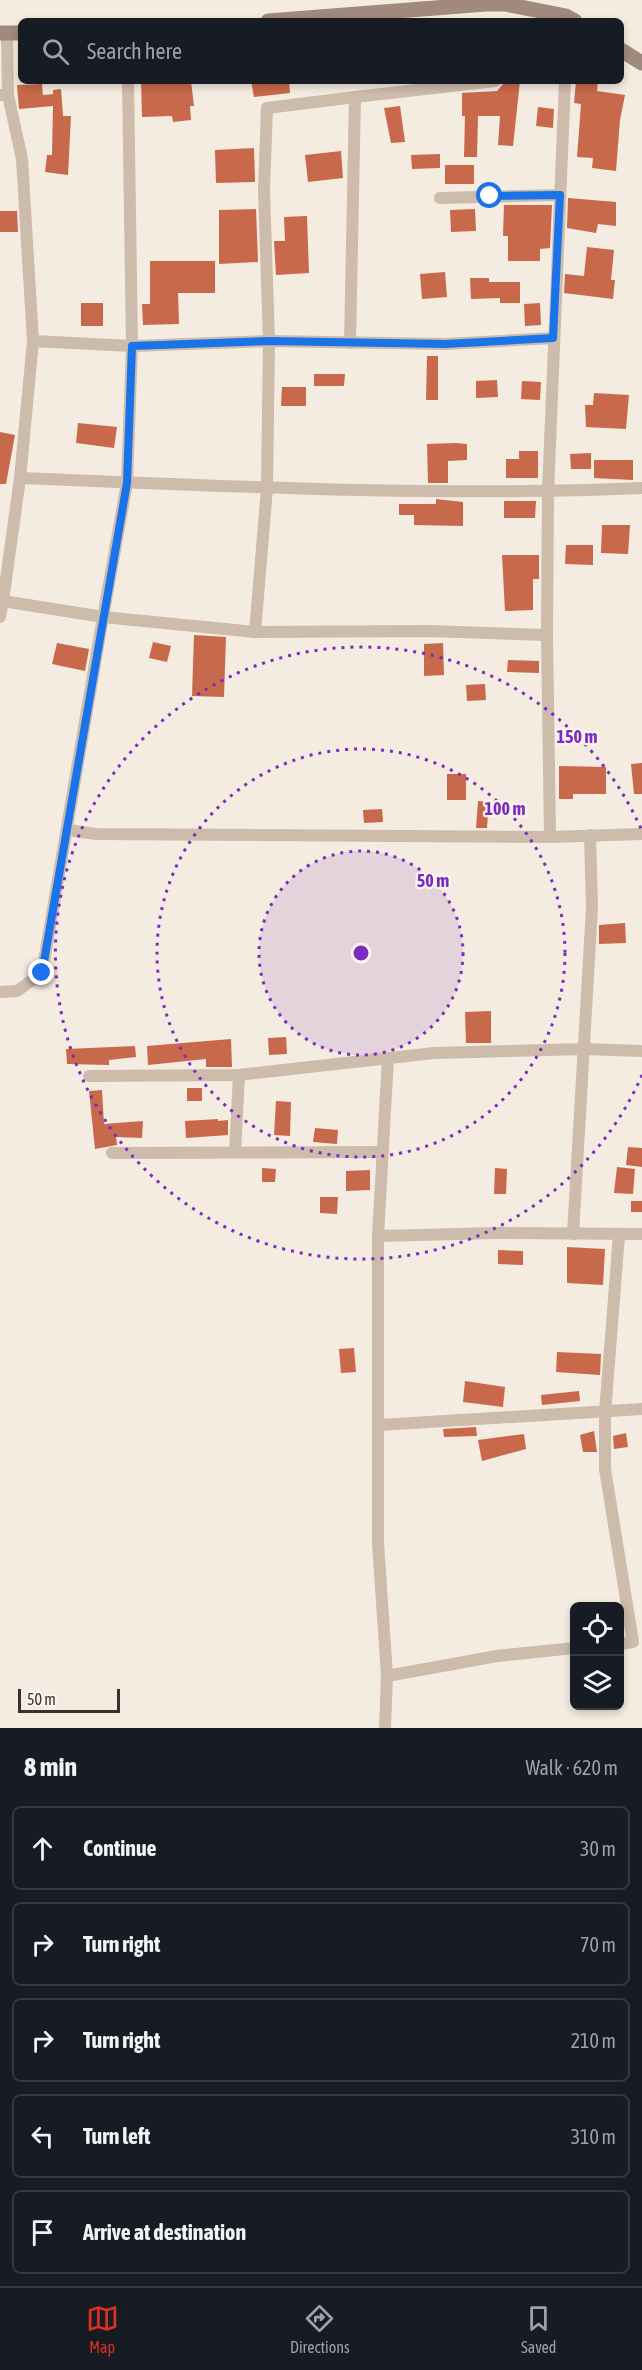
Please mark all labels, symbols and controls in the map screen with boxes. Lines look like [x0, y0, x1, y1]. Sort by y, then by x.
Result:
search box [18, 18, 624, 84]
icon: search [39, 35, 72, 68]
text: Search here [87, 38, 182, 64]
route start [476, 182, 502, 208]
text: 150 m [557, 726, 597, 747]
text: 100 m [485, 798, 525, 819]
text: 50 m [417, 870, 449, 891]
centre of rings [351, 943, 371, 963]
route end [28, 959, 54, 985]
map controls [570, 1602, 624, 1710]
button: locate [570, 1602, 624, 1656]
button: layers [570, 1656, 624, 1710]
scale bar [18, 1686, 120, 1714]
text: 50 m [27, 1690, 56, 1708]
text: 8 min [24, 1752, 77, 1782]
text: Walk · 620 m [526, 1756, 618, 1779]
icon: ahead [26, 1832, 59, 1865]
text: Continue [83, 1835, 157, 1861]
text: 30 m [580, 1837, 616, 1860]
icon: right [26, 1928, 59, 1961]
text: Turn right [83, 1931, 160, 1957]
text: 70 m [580, 1933, 616, 1956]
icon: right [26, 2024, 59, 2057]
text: Turn right [83, 2027, 160, 2053]
text: 210 m [571, 2029, 616, 2052]
icon: left [26, 2120, 59, 2153]
text: Turn left [83, 2123, 150, 2149]
text: 310 m [571, 2125, 616, 2148]
icon: arrive [26, 2216, 59, 2249]
text: Arrive at destination [83, 2219, 246, 2245]
tab: Map [86, 2302, 119, 2356]
tab: Directions [290, 2302, 350, 2356]
tab: Saved [521, 2302, 556, 2356]

